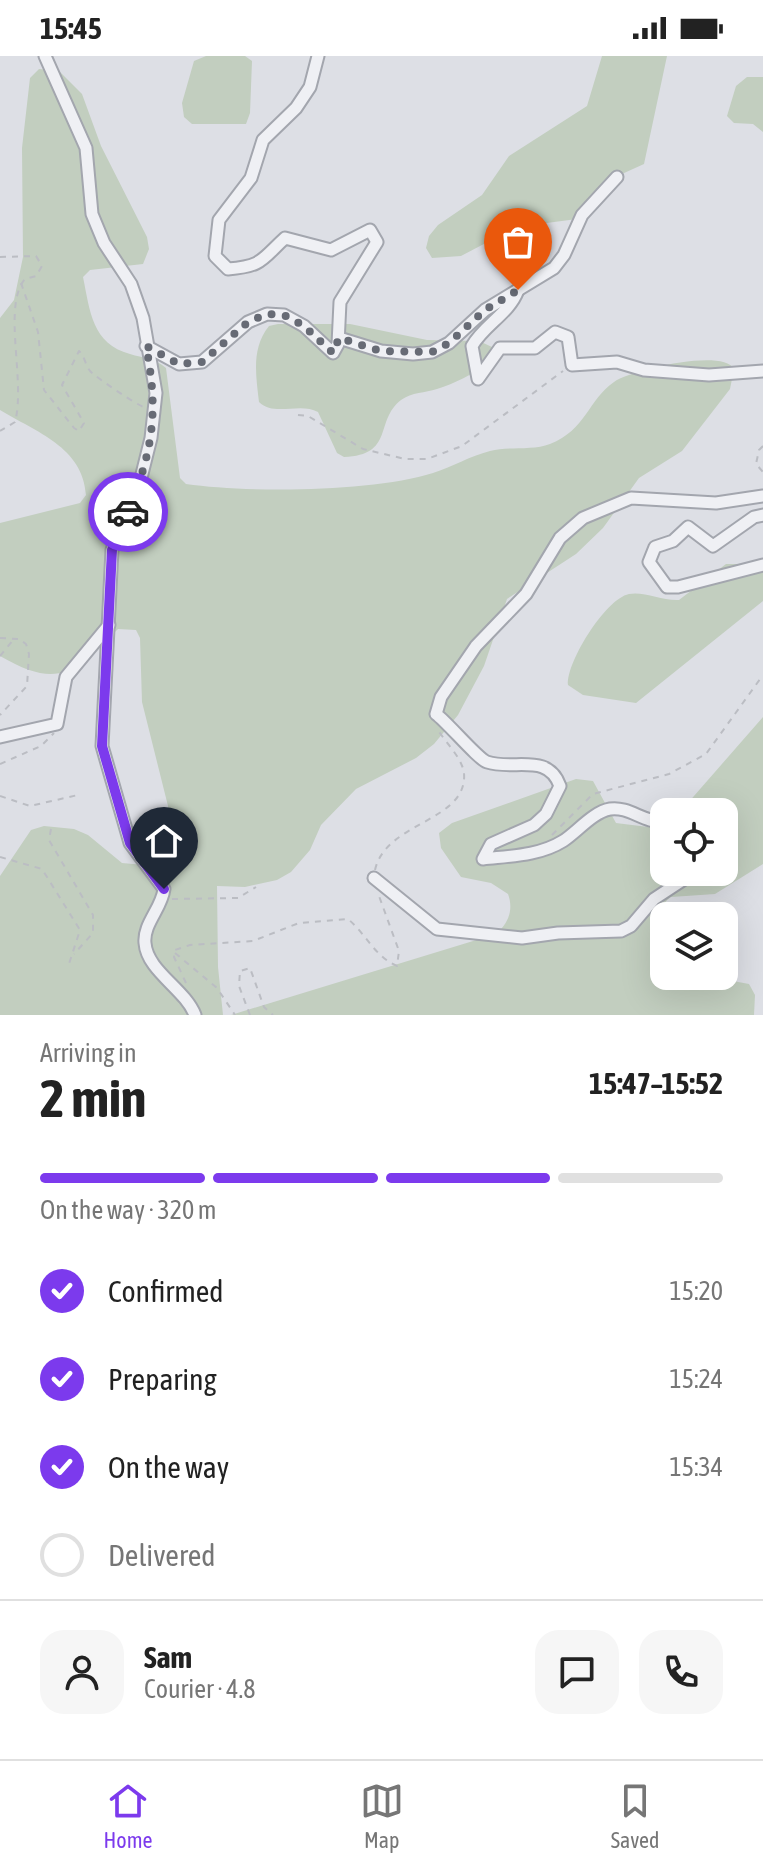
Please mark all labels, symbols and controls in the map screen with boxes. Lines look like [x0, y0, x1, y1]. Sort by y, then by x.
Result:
text: 15:45 [40, 11, 102, 45]
pin [484, 208, 552, 290]
icon: bag [496, 220, 540, 264]
courier [88, 472, 168, 552]
icon: car [106, 490, 150, 534]
map controls [650, 798, 738, 990]
button: locate [650, 798, 738, 886]
pin [130, 807, 198, 889]
icon: home [142, 819, 186, 863]
button: layers [650, 902, 738, 990]
text: Arriving in [40, 1038, 137, 1068]
text: 15:47–15:52 [589, 1066, 723, 1100]
text: 2 min [40, 1068, 146, 1128]
text: On the way · 320 m [40, 1195, 217, 1225]
icon: check [40, 1269, 84, 1313]
text: Confirmed [108, 1274, 223, 1308]
text: 15:20 [669, 1276, 723, 1306]
icon: check [40, 1357, 84, 1401]
text: Preparing [108, 1362, 217, 1396]
text: 15:24 [669, 1364, 723, 1394]
icon: check [40, 1445, 84, 1489]
text: On the way [108, 1450, 229, 1484]
text: 15:34 [669, 1452, 723, 1482]
text: Delivered [108, 1538, 216, 1572]
button: person [40, 1630, 124, 1714]
button: chat [535, 1630, 619, 1714]
button: phone [639, 1630, 723, 1714]
text: Sam [144, 1640, 192, 1674]
text: Courier · 4.8 [144, 1674, 255, 1704]
tab: Home [104, 1779, 153, 1853]
tab: Map [360, 1779, 404, 1853]
tab: Saved [611, 1779, 659, 1853]

